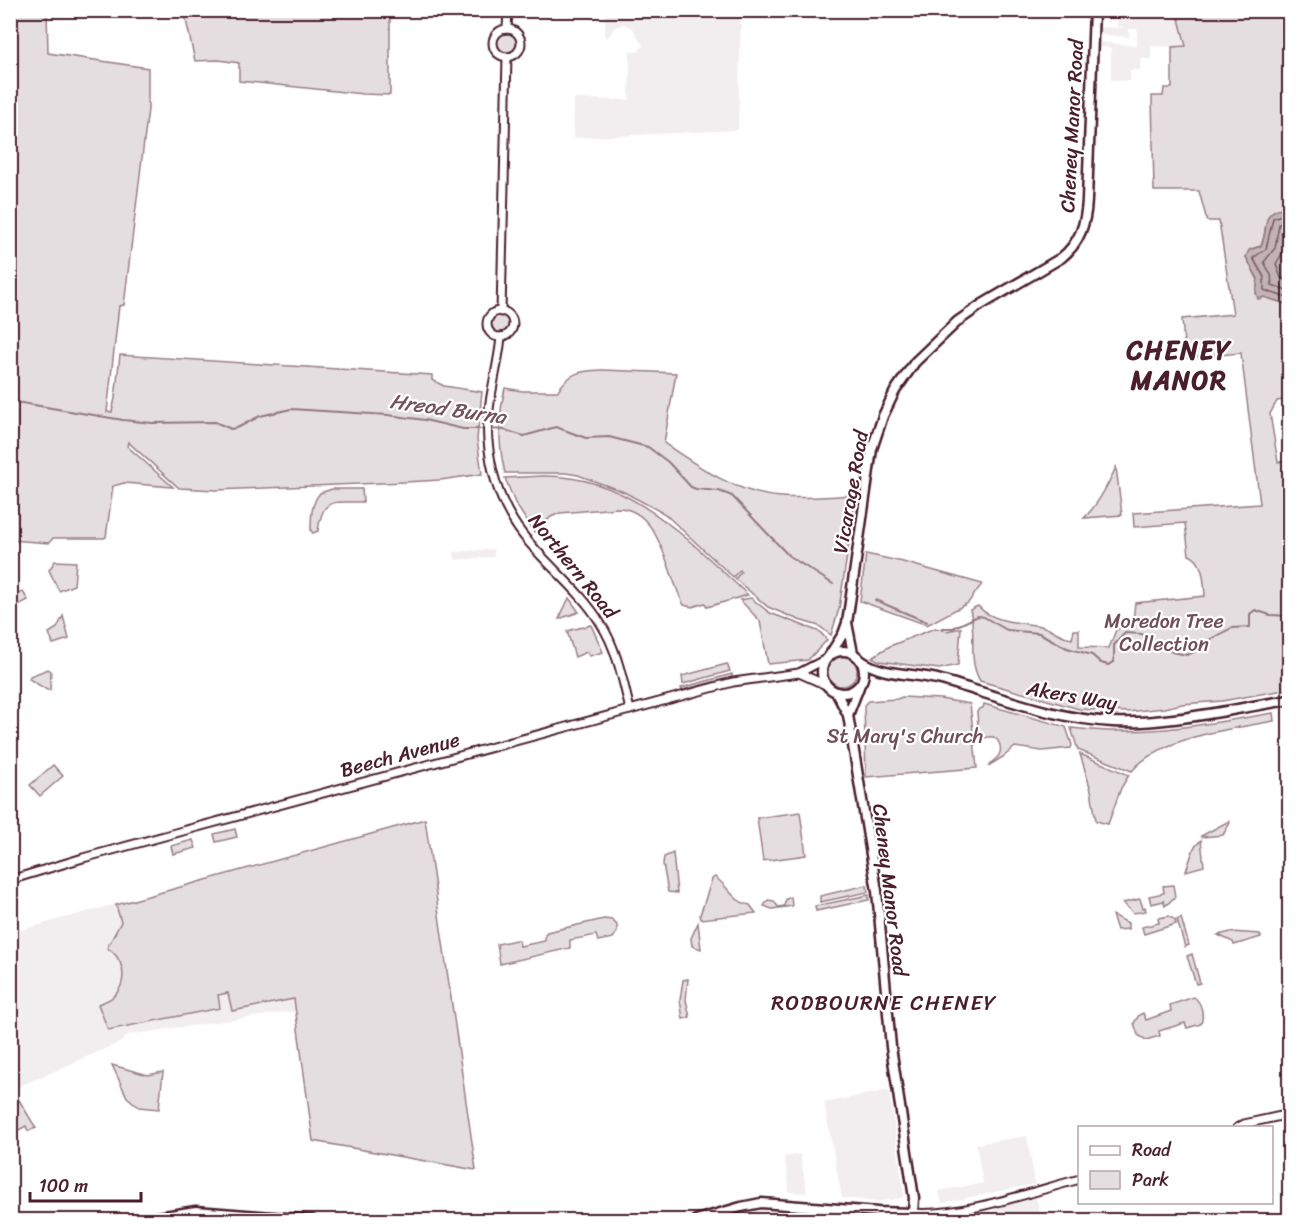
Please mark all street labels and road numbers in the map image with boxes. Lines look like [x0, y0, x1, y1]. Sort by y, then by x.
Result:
street label: Cheney Manor Road [1050, 37, 1094, 213]
street label: Vicarage Road [823, 426, 879, 556]
street label: Northern Road [519, 505, 628, 628]
street label: Akers Way [1023, 671, 1121, 721]
street label: Beech Avenue [336, 722, 464, 788]
street label: Cheney Manor Road [862, 802, 918, 980]

